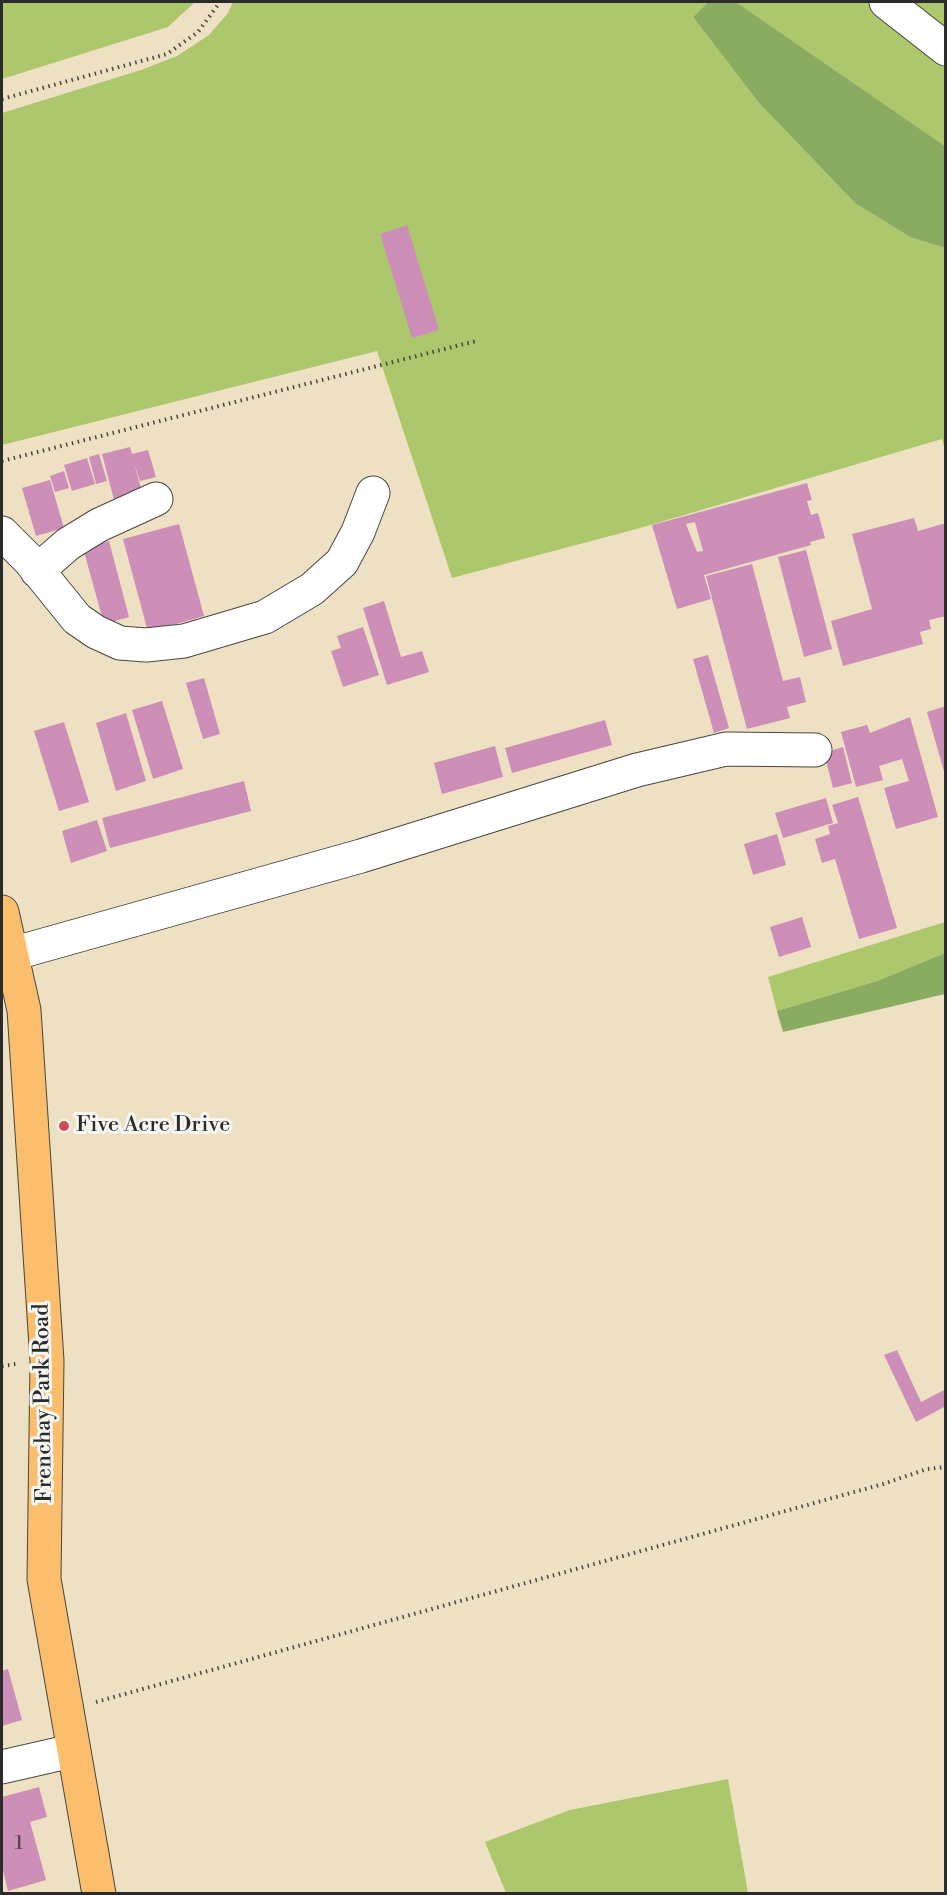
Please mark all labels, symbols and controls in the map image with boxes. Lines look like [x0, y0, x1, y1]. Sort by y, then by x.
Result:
place label: Five Acre Drive [76, 1113, 230, 1139]
marker: Five Acre Drive [57, 1119, 71, 1133]
street label: Frenchay Park Road [29, 1303, 59, 1503]
house number: 1 [15, 1832, 23, 1856]

